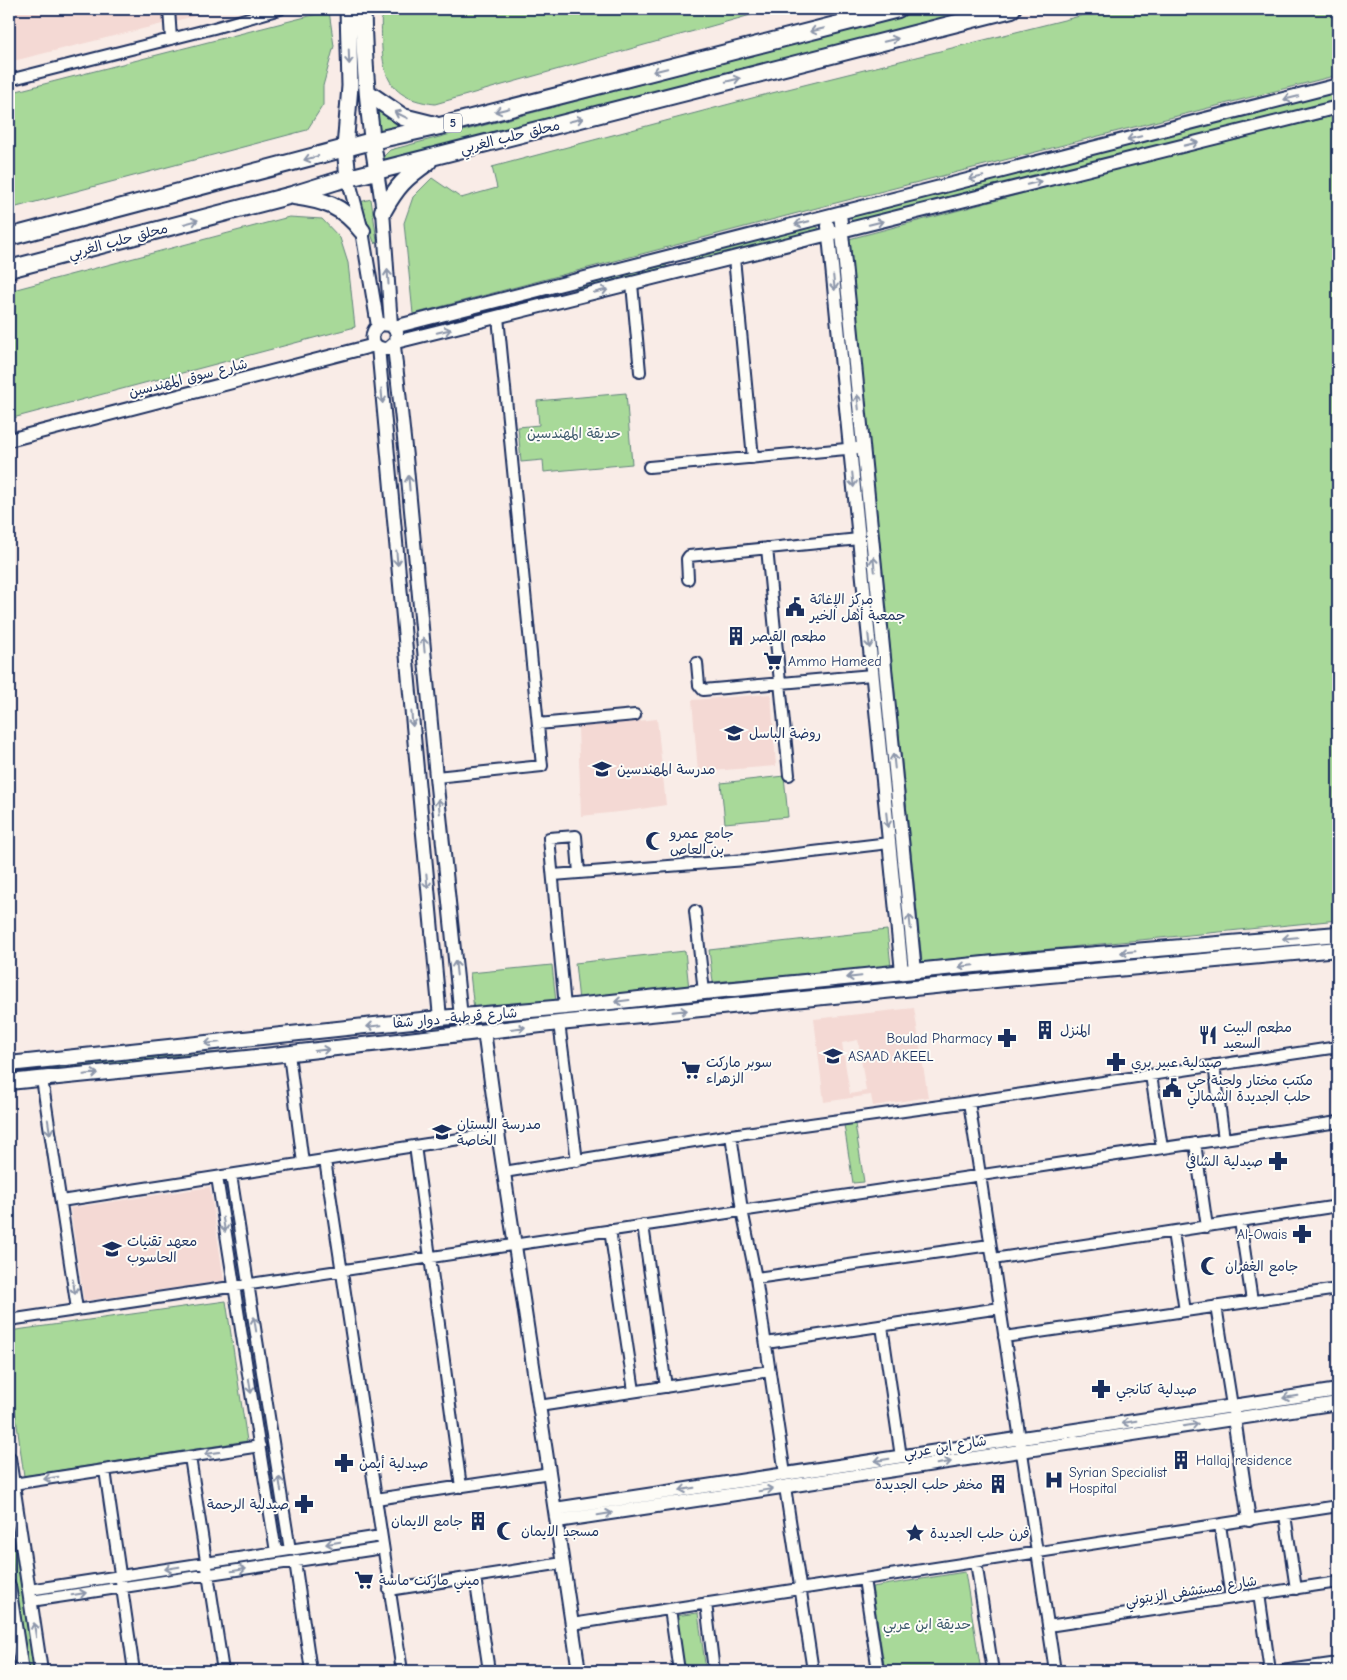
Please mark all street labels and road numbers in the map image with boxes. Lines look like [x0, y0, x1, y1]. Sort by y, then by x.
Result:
road number: 5 [444, 114, 462, 132]
street label: محلق حلب الغربي [458, 116, 563, 161]
street label: محلق حلب الغربي [66, 220, 171, 266]
street label: شارع سوق المهندسين [127, 355, 249, 402]
street label: شارع قرطبة- دوار شفا [392, 1004, 518, 1033]
street label: شارع ابن عربي [902, 1432, 988, 1466]
street label: شارع مستشفى الزيتوني [1124, 1572, 1259, 1614]

